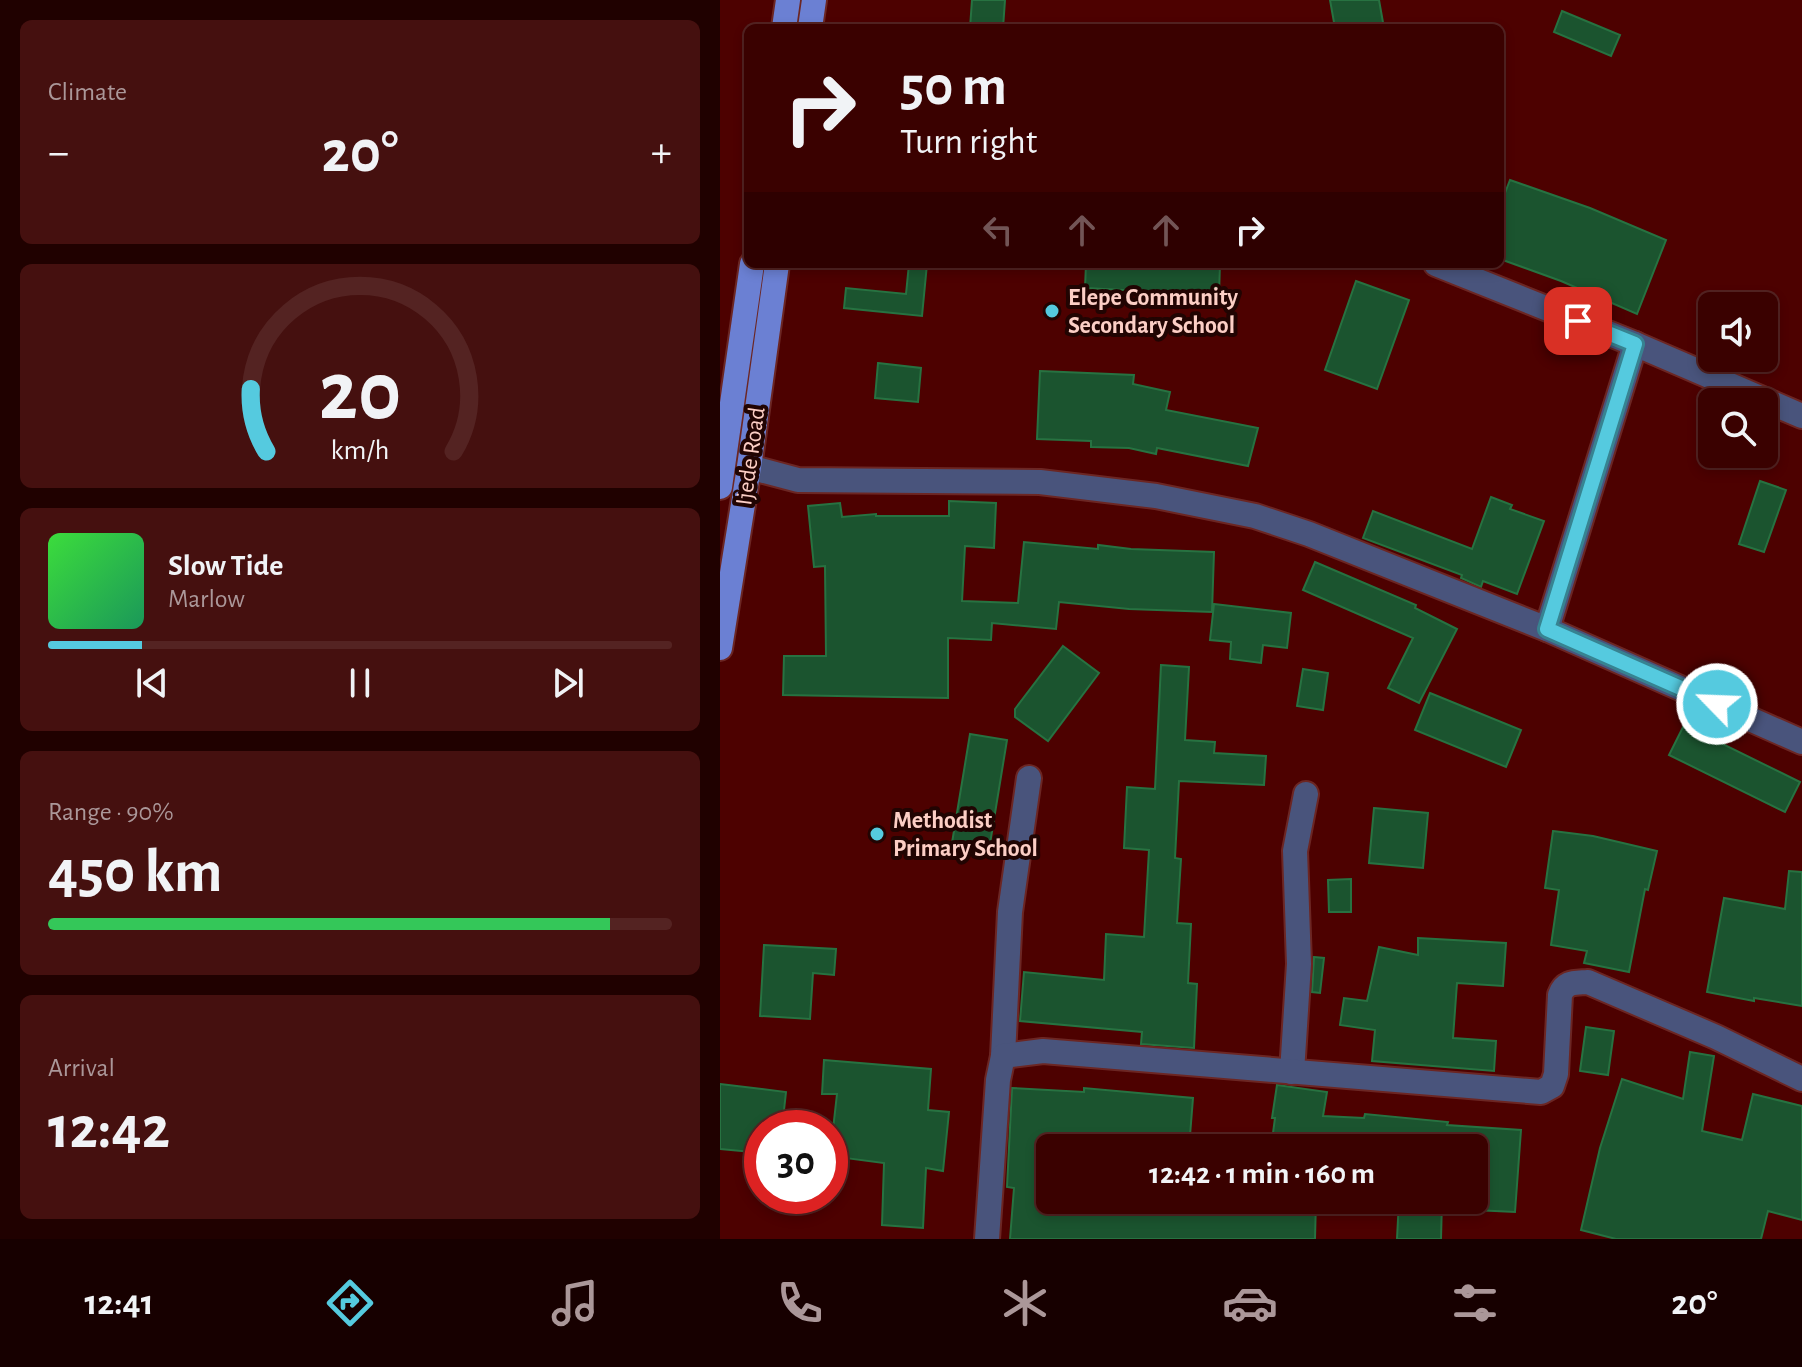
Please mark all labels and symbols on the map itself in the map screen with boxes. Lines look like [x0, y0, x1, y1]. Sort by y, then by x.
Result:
place label: Elepe Community Secondary School [1068, 286, 1238, 338]
pin [1544, 287, 1612, 355]
marker: Elepe Community Secondary School [1043, 302, 1061, 320]
street label: Ijede Road [732, 405, 770, 507]
position arrow [1675, 662, 1759, 746]
place label: Methodist Primary School [893, 809, 1038, 861]
marker: Methodist Primary School [868, 825, 886, 843]
speed limit sign: 30 [744, 1110, 848, 1214]

